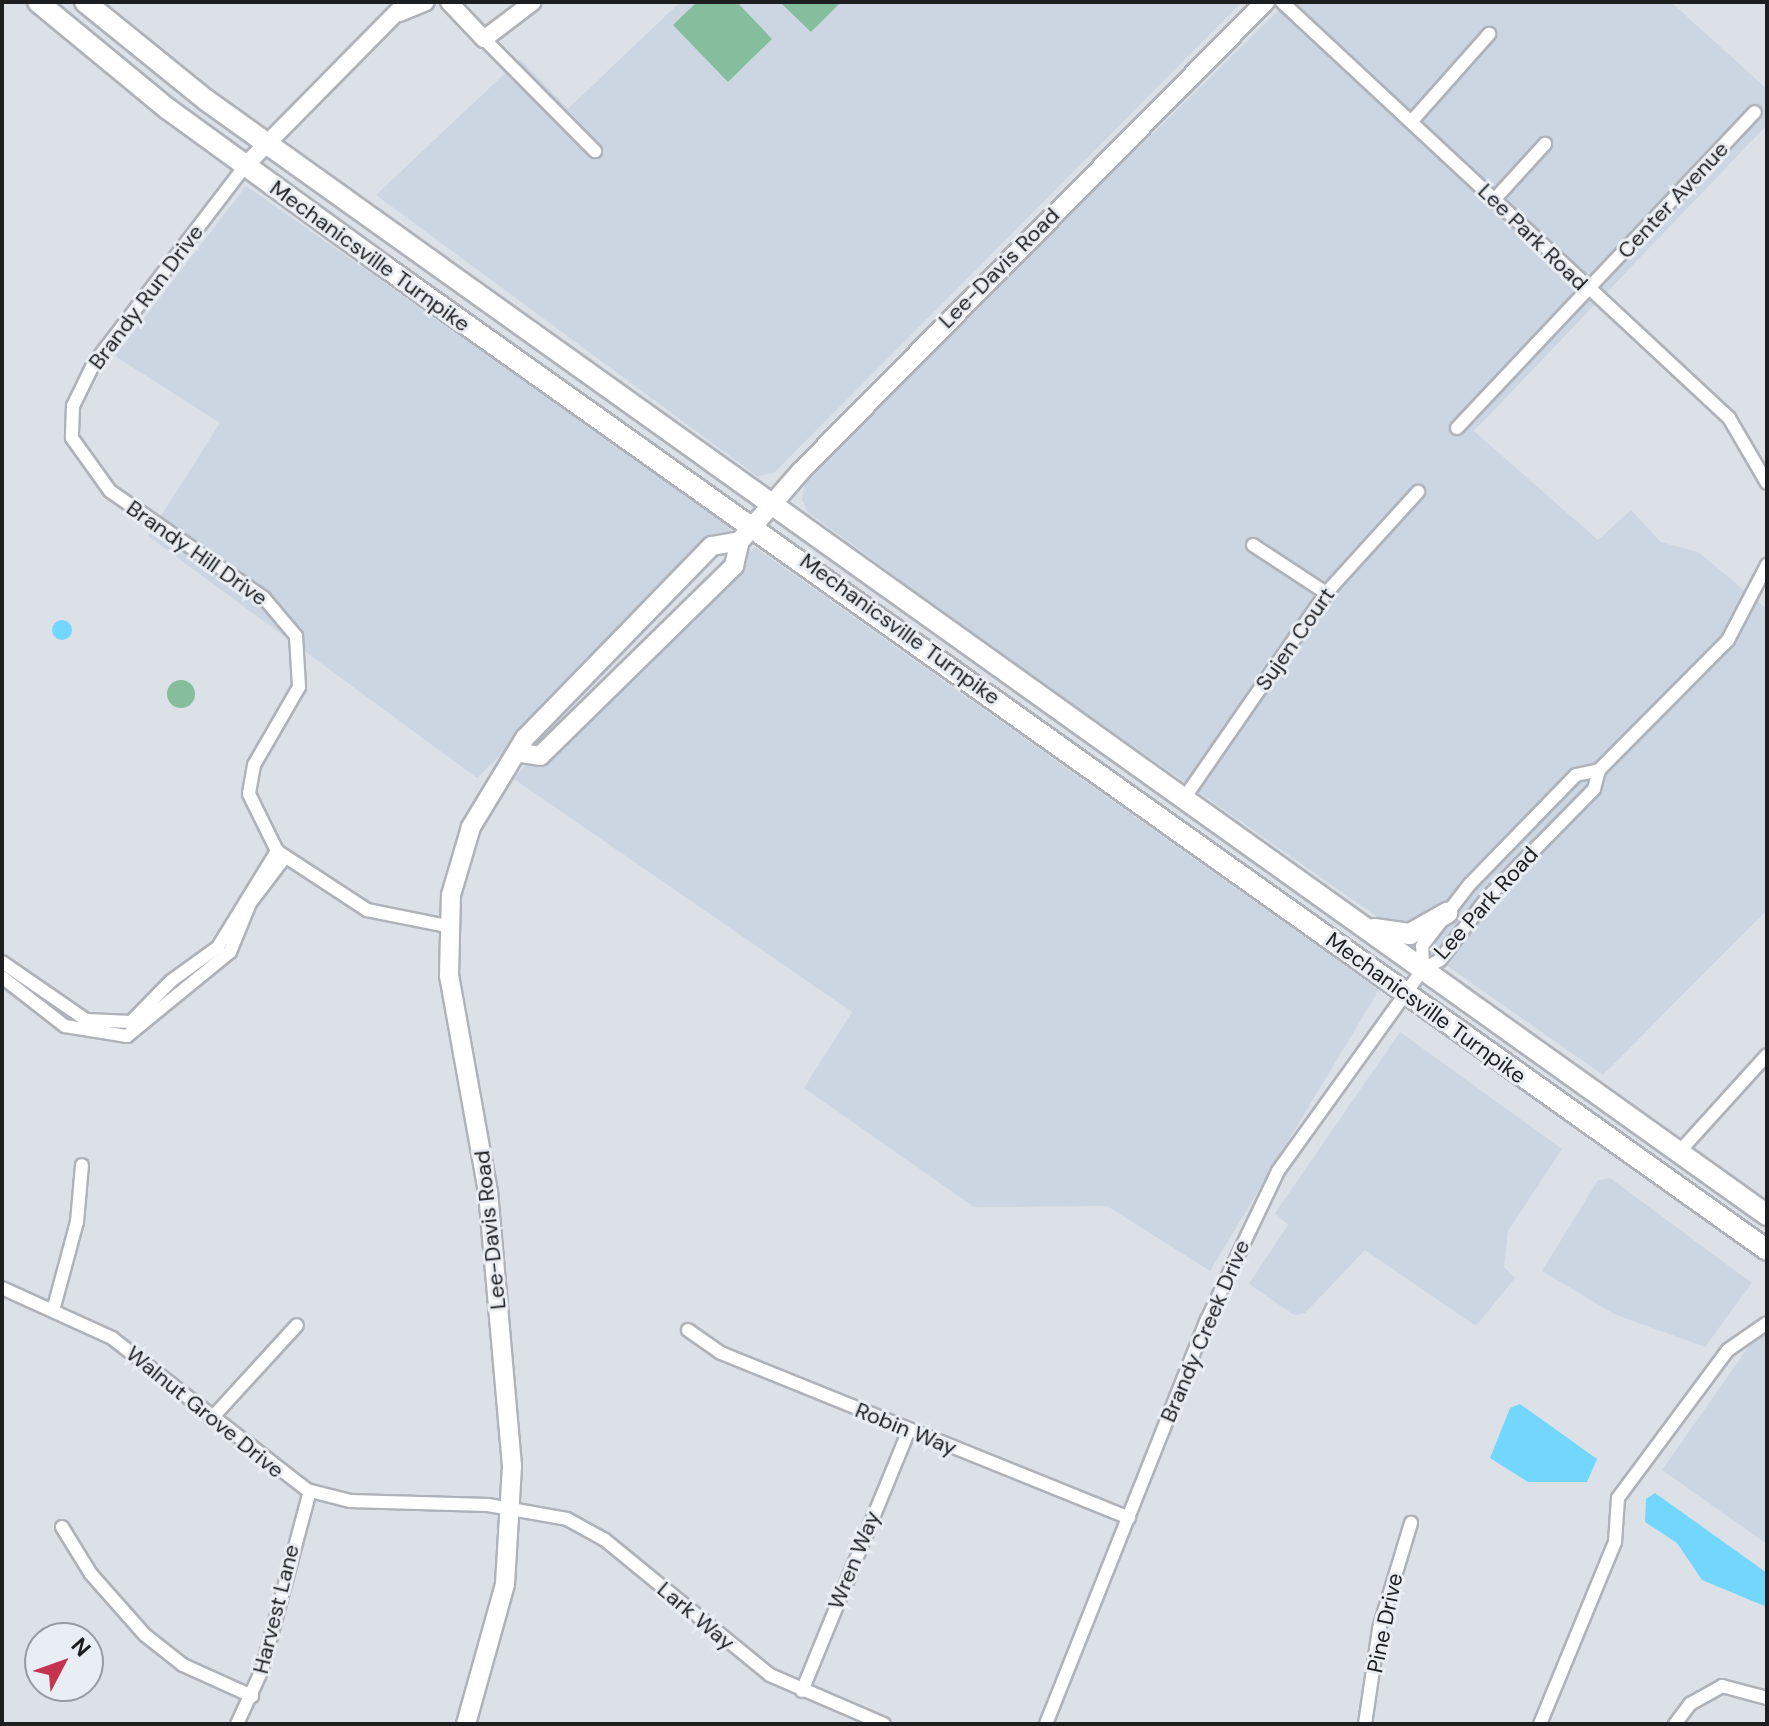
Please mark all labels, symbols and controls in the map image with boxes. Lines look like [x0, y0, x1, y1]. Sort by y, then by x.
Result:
street label: Center Avenue [1612, 136, 1734, 264]
street label: Mechanicsville Turnpike [265, 175, 475, 337]
street label: Lee Park Road [1473, 178, 1593, 296]
street label: Lee-Davis Road [933, 202, 1065, 334]
street label: Brandy Run Drive [83, 220, 209, 374]
street label: Brandy Hill Drive [121, 495, 273, 611]
street label: Mechanicsville Turnpike [795, 548, 1005, 710]
street label: Sujen Court [1250, 582, 1340, 696]
street label: Lee Park Road [1429, 841, 1543, 965]
street label: Mechanicsville Turnpike [1321, 927, 1531, 1089]
street label: Lee-Davis Road [469, 1149, 511, 1311]
street label: Brandy Creek Drive [1155, 1236, 1255, 1426]
street label: Walnut Grove Drive [121, 1340, 289, 1484]
street label: Robin Way [851, 1397, 961, 1461]
street label: Wren Way [822, 1507, 886, 1613]
street label: Harvest Lane [247, 1542, 305, 1676]
street label: Pine Drive [1362, 1571, 1408, 1675]
street label: Lark Way [652, 1576, 740, 1656]
north arrow [24, 1622, 104, 1702]
text: N [65, 1632, 97, 1663]

